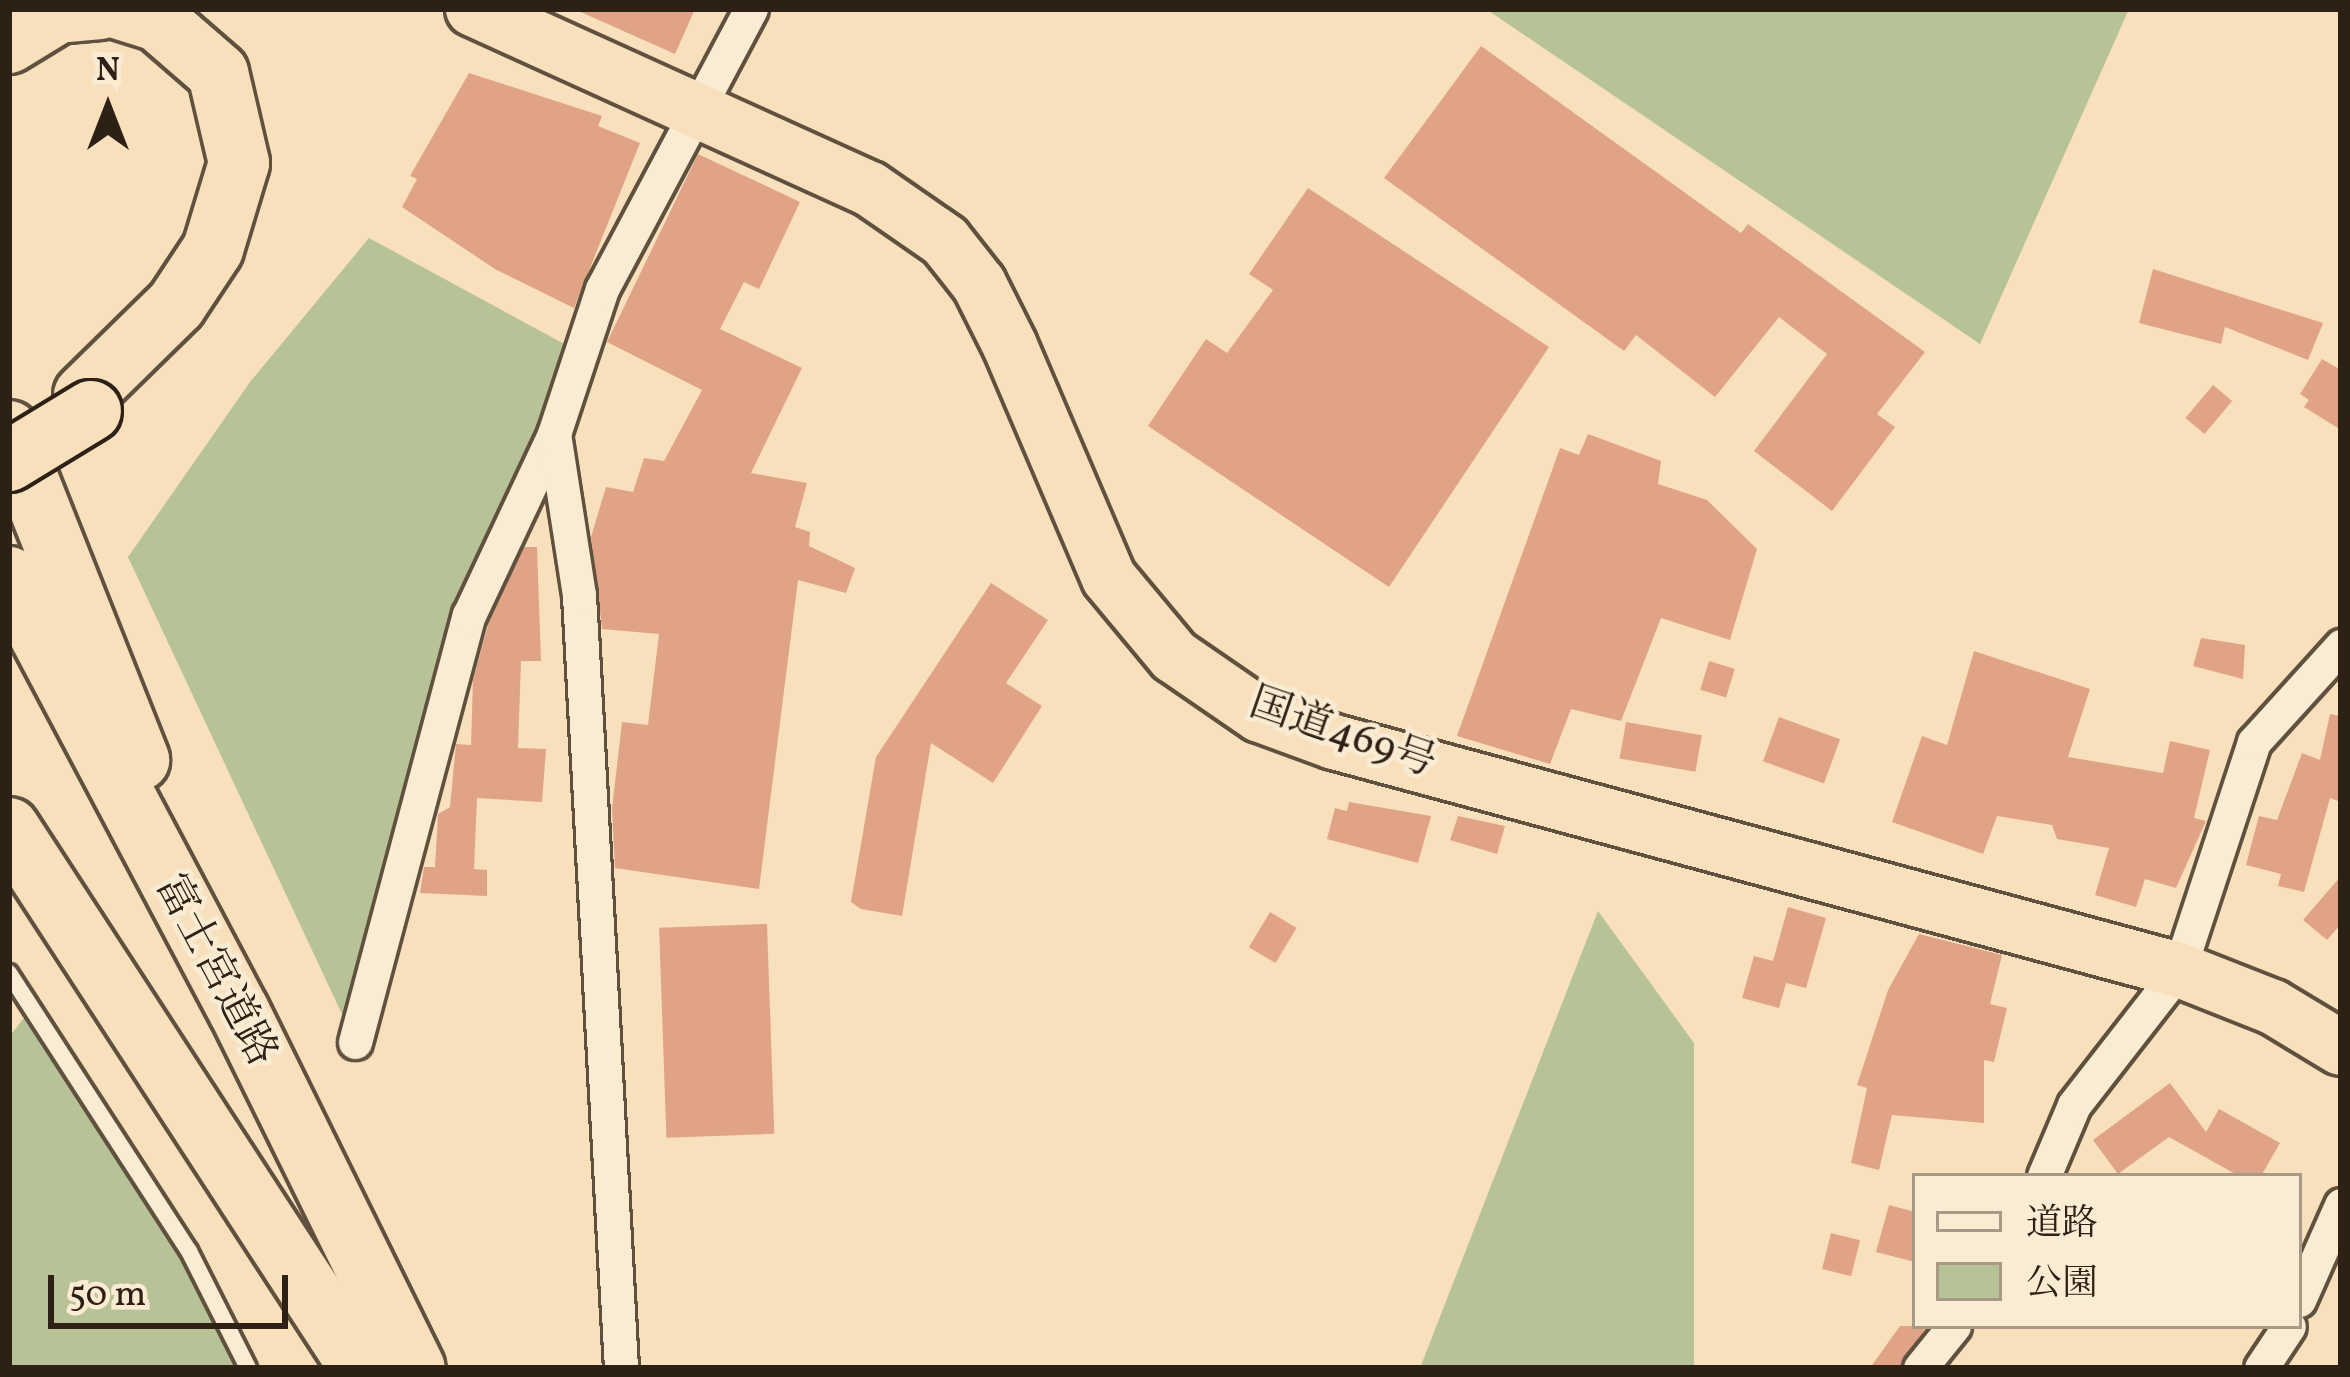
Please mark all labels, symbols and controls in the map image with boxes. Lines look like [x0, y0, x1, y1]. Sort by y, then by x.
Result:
north arrow [48, 48, 168, 168]
text: N [96, 49, 120, 95]
street label: 国道469号 [1242, 680, 1442, 790]
street label: 富士宮道路 [142, 866, 286, 1076]
legend [1912, 1173, 2302, 1329]
text: 道路 [2026, 1200, 2098, 1250]
scale bar [54, 1251, 294, 1325]
text: 公園 [2026, 1260, 2098, 1310]
text: 50 m [69, 1271, 146, 1321]

